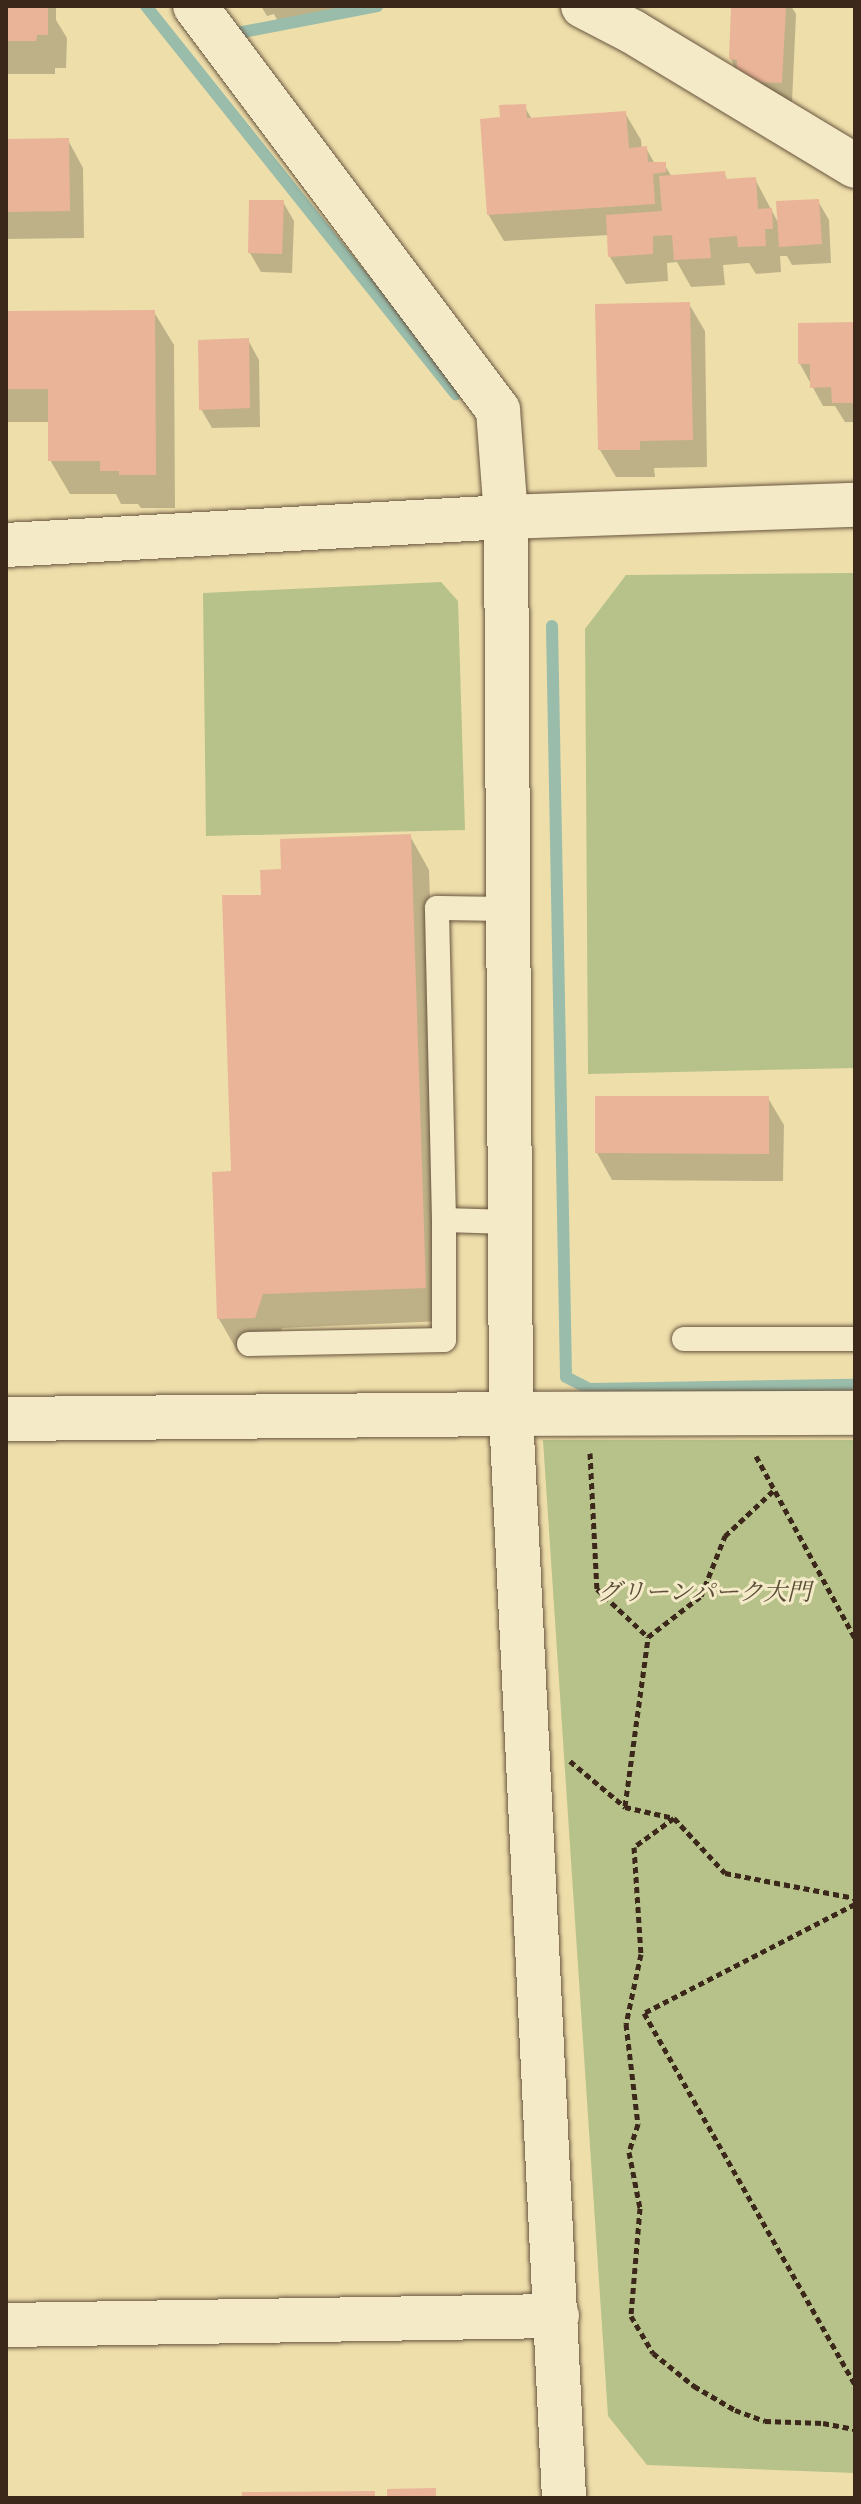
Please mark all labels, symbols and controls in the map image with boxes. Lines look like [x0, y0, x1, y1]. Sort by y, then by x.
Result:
park label: グリーンパーク大門 [596, 1579, 812, 1607]

